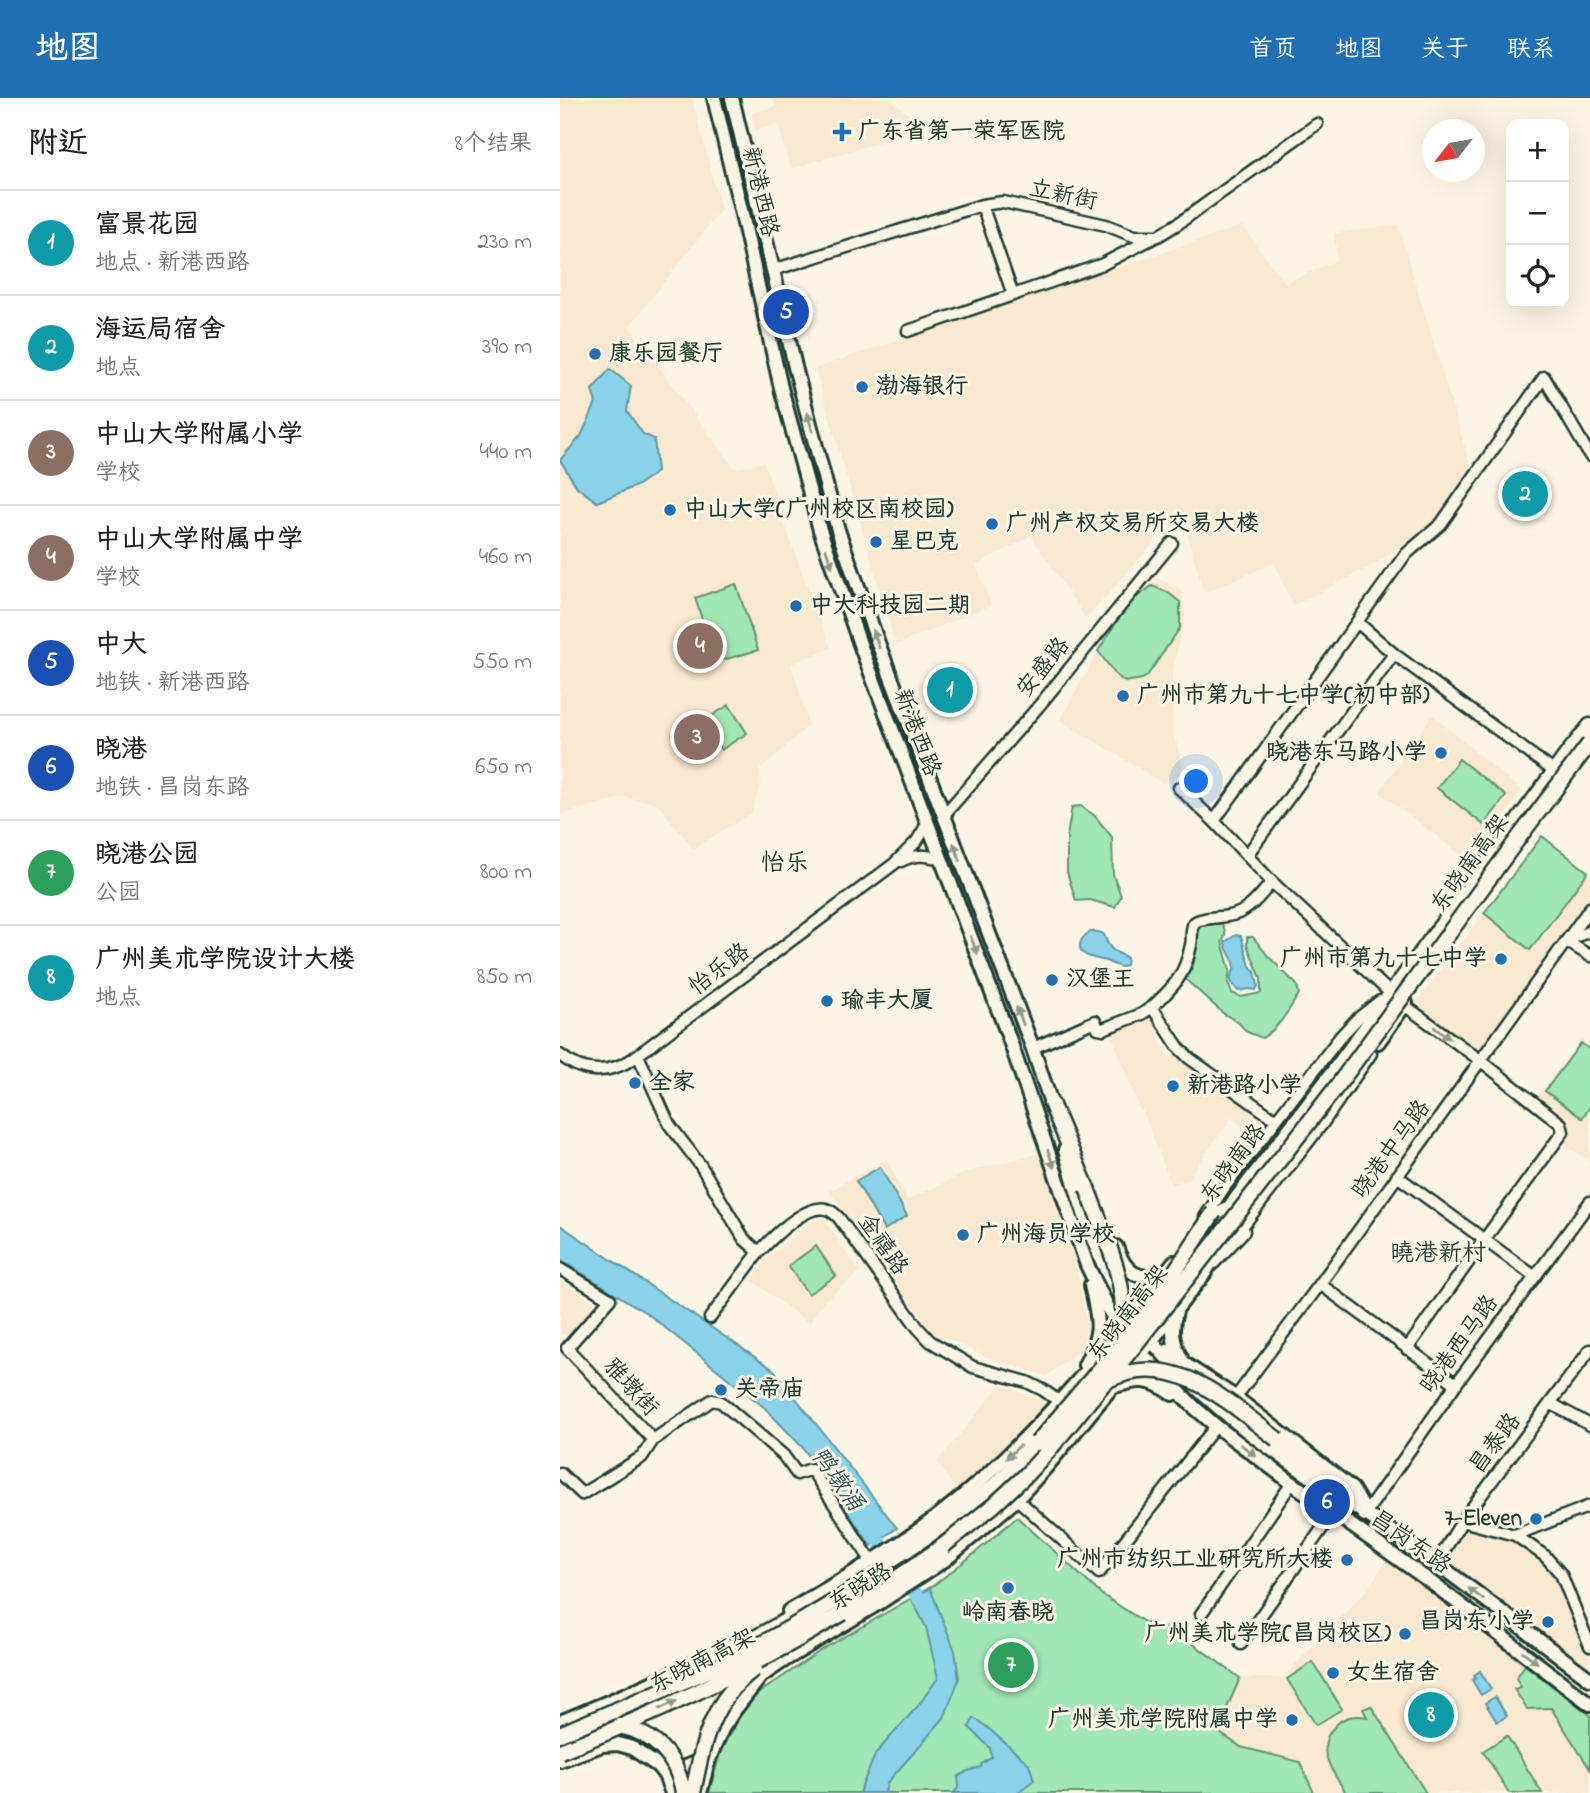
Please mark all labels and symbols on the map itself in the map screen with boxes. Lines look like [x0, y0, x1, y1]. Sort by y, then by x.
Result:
place label: 广东省第一荣军医院 [858, 116, 1065, 149]
north arrow [1422, 119, 1485, 182]
marker: 广东省第一荣军医院 [832, 122, 852, 142]
street label: 新港西路 [733, 143, 785, 241]
street label: 立新街 [1026, 173, 1100, 219]
pin: 5 [763, 286, 809, 338]
place label: 康乐园餐厅 [609, 338, 724, 371]
marker: 康乐园餐厅 [587, 346, 603, 362]
place label: 渤海银行 [876, 371, 968, 404]
marker: 渤海银行 [854, 379, 870, 395]
one-way arrow [804, 411, 815, 433]
pin: 2 [1502, 468, 1548, 520]
place label: 中山大学(广州校区南校园) [684, 494, 954, 527]
marker: 中山大学(广州校区南校园) [662, 502, 678, 518]
place label: 广州产权交易所交易大楼 [1006, 508, 1259, 541]
marker: 广州产权交易所交易大楼 [984, 516, 1000, 532]
place label: 星巴克 [890, 526, 959, 559]
marker: 星巴克 [868, 534, 884, 550]
one-way arrow [824, 548, 835, 569]
place label: 中大科技园二期 [810, 590, 971, 623]
marker: 中大科技园二期 [788, 598, 804, 614]
pin: 4 [677, 620, 723, 672]
one-way arrow [870, 629, 881, 650]
street label: 安盛路 [1009, 631, 1079, 705]
pin: 1 [927, 664, 973, 716]
place label: 广州市第九十七中学(初中部) [1137, 680, 1430, 713]
street label: 新港西路 [884, 684, 948, 782]
marker: 广州市第九十七中学(初中部) [1115, 688, 1131, 704]
pin: 3 [674, 711, 720, 763]
place label: 晓港东马路小学 [1266, 737, 1427, 770]
marker: 晓港东马路小学 [1433, 745, 1449, 761]
your location [1179, 764, 1213, 798]
street label: 东晓南高架 [1424, 808, 1518, 920]
one-way arrow [951, 841, 962, 862]
district label: 怡乐 [761, 847, 809, 882]
one-way arrow [968, 935, 979, 956]
street label: 怡乐路 [683, 936, 757, 1004]
place label: 广州市第九十七中学 [1280, 943, 1487, 976]
marker: 广州市第九十七中学 [1493, 951, 1509, 967]
place label: 汉堡王 [1066, 964, 1135, 997]
marker: 汉堡王 [1044, 972, 1060, 988]
place label: 瑜丰大厦 [841, 985, 933, 1018]
marker: 瑜丰大厦 [819, 993, 835, 1009]
one-way arrow [1015, 1005, 1026, 1026]
one-way arrow [1433, 1026, 1451, 1040]
place label: 全家 [649, 1067, 695, 1100]
place label: 新港路小学 [1187, 1070, 1302, 1103]
marker: 全家 [627, 1075, 643, 1091]
marker: 新港路小学 [1165, 1078, 1181, 1094]
street label: 晓港中马路 [1345, 1094, 1439, 1206]
street label: 东晓南路 [1193, 1117, 1275, 1211]
one-way arrow [1046, 1149, 1057, 1170]
street label: 金禧路 [849, 1207, 915, 1283]
place label: 广州海员学校 [977, 1219, 1115, 1252]
marker: 广州海员学校 [955, 1227, 971, 1243]
district label: 曉港新村 [1390, 1237, 1486, 1272]
street label: 东晓南高架 [1081, 1259, 1177, 1369]
street label: 晓港西马路 [1413, 1289, 1507, 1401]
street label: 雅墩街 [594, 1352, 666, 1424]
place label: 关帝庙 [735, 1374, 804, 1407]
marker: 关帝庙 [713, 1382, 729, 1398]
street label: 昌泰路 [1462, 1407, 1530, 1481]
water label: 鸭墩涌 [801, 1441, 872, 1520]
one-way arrow [1239, 1442, 1257, 1456]
one-way arrow [1005, 1443, 1022, 1459]
pin: 6 [1304, 1476, 1350, 1528]
street label: 昌岗东路 [1363, 1503, 1457, 1583]
place label: 7-Eleven [1445, 1503, 1522, 1536]
marker: 7-Eleven [1528, 1511, 1544, 1527]
place label: 广州市纺织工业研究所大楼 [1057, 1544, 1333, 1577]
marker: 广州市纺织工业研究所大楼 [1339, 1552, 1355, 1568]
street label: 东晓路 [823, 1556, 899, 1620]
marker: 岭南春晓 [1000, 1580, 1016, 1596]
one-way arrow [1468, 1586, 1486, 1601]
place label: 岭南春晓 [962, 1597, 1054, 1630]
place label: 昌岗东小学 [1419, 1606, 1534, 1639]
marker: 昌岗东小学 [1540, 1614, 1556, 1630]
place label: 广州美术学院(昌岗校区) [1145, 1618, 1391, 1651]
street label: 东晓南高架 [644, 1621, 762, 1703]
marker: 广州美术学院(昌岗校区) [1397, 1626, 1413, 1642]
pin: 7 [988, 1639, 1034, 1691]
one-way arrow [1520, 1650, 1538, 1665]
place label: 女生宿舍 [1347, 1657, 1439, 1690]
marker: 女生宿舍 [1325, 1665, 1341, 1681]
pin: 8 [1408, 1689, 1454, 1741]
one-way arrow [658, 1699, 678, 1711]
place label: 广州美术学院附属中学 [1048, 1704, 1278, 1737]
marker: 广州美术学院附属中学 [1284, 1712, 1300, 1728]

